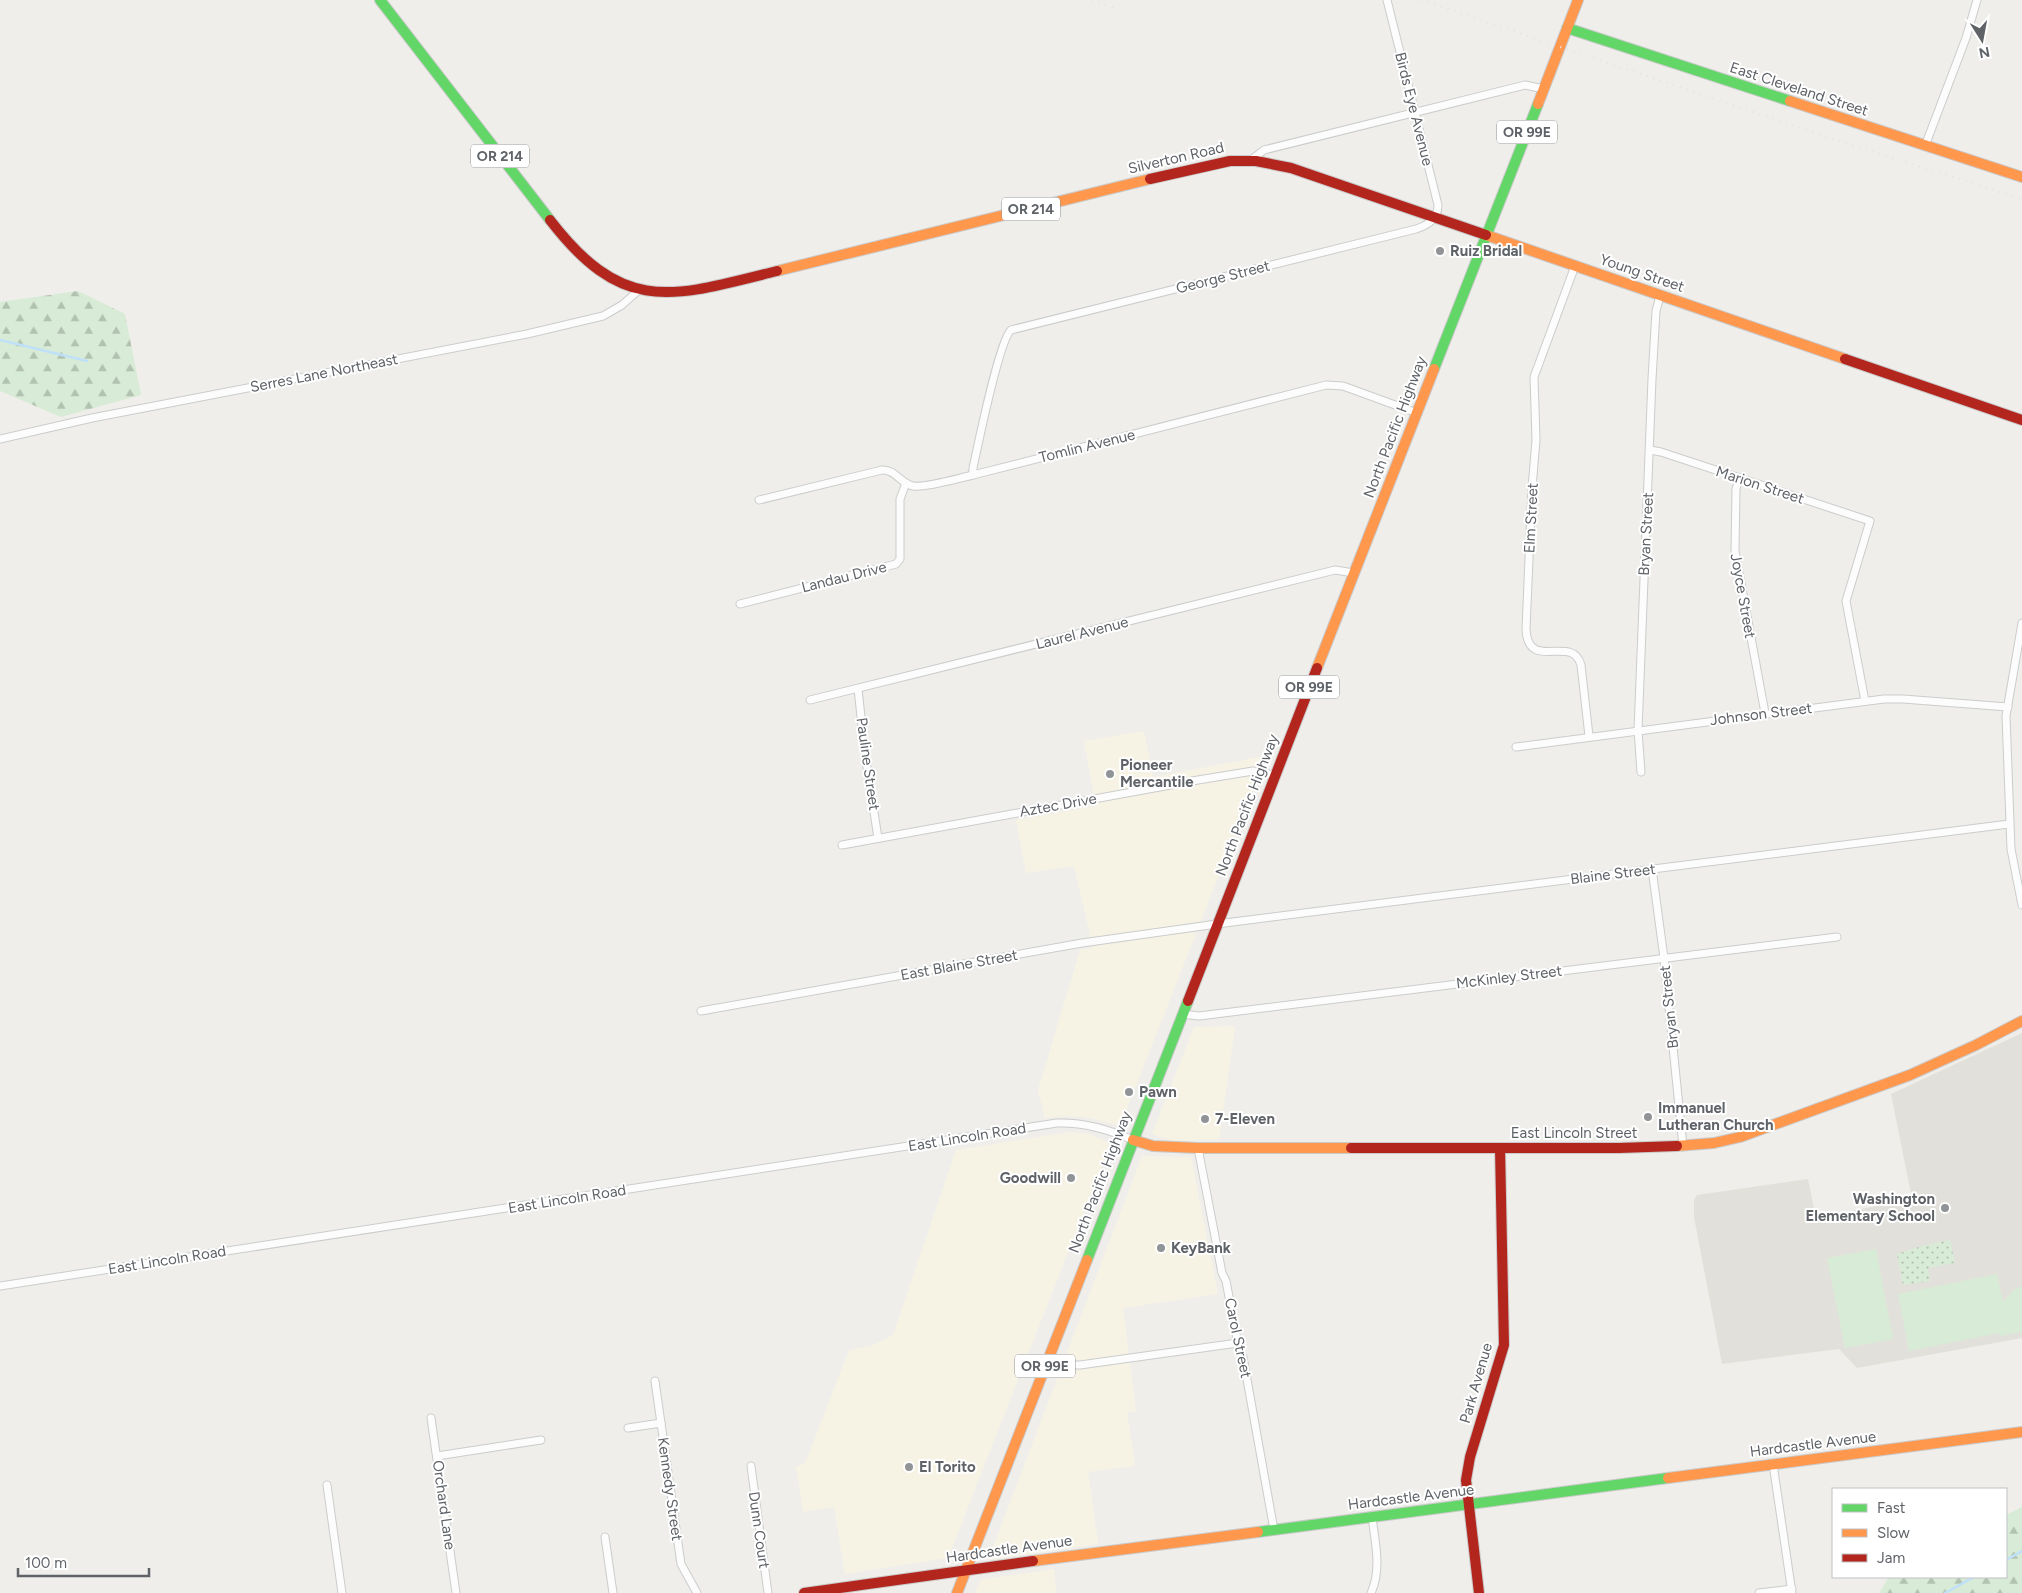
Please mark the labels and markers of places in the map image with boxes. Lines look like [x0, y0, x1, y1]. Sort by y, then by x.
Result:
place label: Ruiz Bridal [1450, 242, 1522, 260]
marker: Ruiz Bridal [1434, 245, 1446, 257]
place label: Pioneer Mercantile [1120, 756, 1194, 791]
marker: Pioneer Mercantile [1104, 768, 1116, 780]
place label: Pawn [1139, 1083, 1177, 1101]
marker: Pawn [1123, 1086, 1135, 1098]
place label: Immanuel Lutheran Church [1658, 1099, 1774, 1134]
place label: 7-Eleven [1215, 1110, 1275, 1128]
marker: Immanuel Lutheran Church [1642, 1111, 1654, 1123]
marker: 7-Eleven [1199, 1113, 1211, 1125]
place label: Goodwill [1000, 1169, 1061, 1187]
marker: Goodwill [1065, 1172, 1077, 1184]
place label: Washington Elementary School [1806, 1190, 1935, 1225]
marker: Washington Elementary School [1939, 1202, 1951, 1214]
place label: KeyBank [1171, 1239, 1231, 1257]
marker: KeyBank [1155, 1242, 1167, 1254]
place label: El Torito [919, 1458, 976, 1476]
marker: El Torito [903, 1461, 915, 1473]

